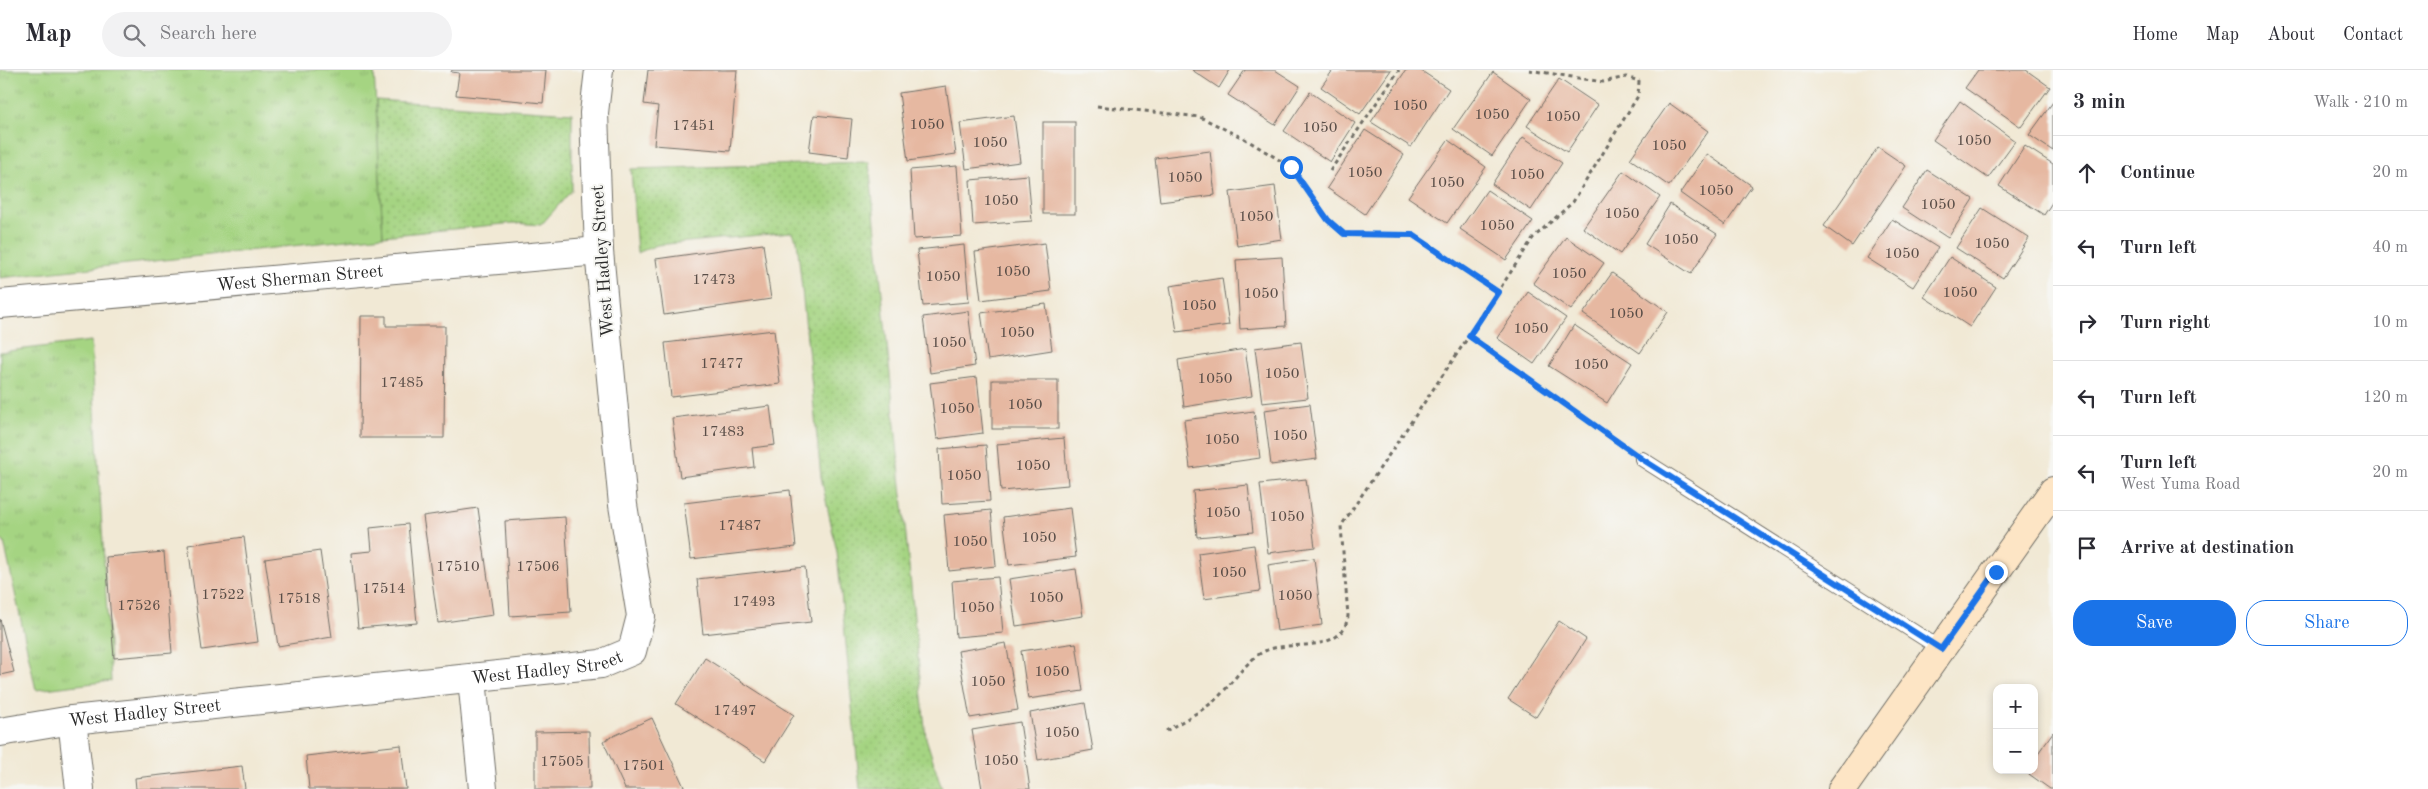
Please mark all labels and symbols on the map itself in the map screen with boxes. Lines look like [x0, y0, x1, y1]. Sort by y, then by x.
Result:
house number: 1050 [1393, 99, 1427, 114]
house number: 1050 [1475, 108, 1509, 123]
house number: 1050 [1546, 110, 1580, 125]
house number: 1050 [910, 118, 944, 133]
house number: 17451 [672, 119, 716, 134]
house number: 1050 [1303, 121, 1337, 136]
house number: 1050 [1957, 134, 1991, 149]
house number: 1050 [973, 136, 1007, 151]
house number: 1050 [1652, 139, 1686, 154]
route start [1280, 156, 1303, 179]
house number: 1050 [1348, 166, 1382, 181]
house number: 1050 [1510, 168, 1544, 183]
house number: 1050 [1168, 171, 1202, 186]
house number: 1050 [1430, 176, 1464, 191]
street label: West Hadley Street [589, 184, 617, 338]
house number: 1050 [1699, 184, 1733, 199]
house number: 1050 [984, 194, 1018, 209]
house number: 1050 [1921, 198, 1955, 213]
house number: 1050 [1605, 207, 1639, 222]
house number: 1050 [1239, 210, 1273, 225]
house number: 1050 [1480, 219, 1514, 234]
house number: 1050 [1664, 233, 1698, 248]
house number: 1050 [1975, 237, 2009, 252]
house number: 1050 [1885, 247, 1919, 262]
street label: West Sherman Street [216, 262, 384, 295]
house number: 1050 [996, 265, 1030, 280]
house number: 1050 [1552, 267, 1586, 282]
house number: 1050 [926, 270, 960, 285]
house number: 17473 [692, 273, 736, 288]
house number: 1050 [1943, 286, 1977, 301]
house number: 1050 [1244, 287, 1278, 302]
house number: 1050 [1182, 299, 1216, 314]
house number: 1050 [1609, 307, 1643, 322]
house number: 1050 [1514, 322, 1548, 337]
house number: 1050 [1000, 326, 1034, 341]
house number: 1050 [932, 336, 966, 351]
house number: 17477 [700, 357, 744, 372]
house number: 1050 [1574, 358, 1608, 373]
house number: 1050 [1265, 367, 1299, 382]
house number: 1050 [1198, 372, 1232, 387]
house number: 17485 [380, 376, 424, 391]
house number: 1050 [1008, 398, 1042, 413]
house number: 1050 [940, 402, 974, 417]
house number: 17483 [701, 425, 745, 440]
house number: 1050 [1273, 429, 1307, 444]
house number: 1050 [1205, 433, 1239, 448]
house number: 1050 [1016, 459, 1050, 474]
house number: 1050 [947, 469, 981, 484]
house number: 1050 [1206, 506, 1240, 521]
house number: 1050 [1270, 510, 1304, 525]
house number: 17487 [718, 519, 762, 534]
house number: 1050 [1022, 531, 1056, 546]
house number: 1050 [953, 535, 987, 550]
house number: 17510 [436, 560, 480, 575]
house number: 17506 [516, 560, 560, 575]
route end [1985, 561, 2008, 584]
house number: 1050 [1212, 566, 1246, 581]
house number: 17514 [362, 582, 406, 597]
house number: 17522 [201, 588, 245, 603]
house number: 1050 [1278, 589, 1312, 604]
house number: 1050 [1029, 591, 1063, 606]
house number: 17518 [277, 592, 321, 607]
house number: 17493 [732, 595, 776, 610]
house number: 17526 [117, 599, 161, 614]
house number: 1050 [960, 601, 994, 616]
street label: West Hadley Street [470, 648, 626, 688]
house number: 1050 [1035, 665, 1069, 680]
house number: 1050 [971, 675, 1005, 690]
street label: West Hadley Street [68, 696, 222, 730]
house number: 17497 [713, 704, 757, 719]
house number: 1050 [1045, 726, 1079, 741]
house number: 1050 [984, 754, 1018, 769]
house number: 17505 [540, 755, 584, 770]
house number: 17501 [622, 759, 666, 774]

